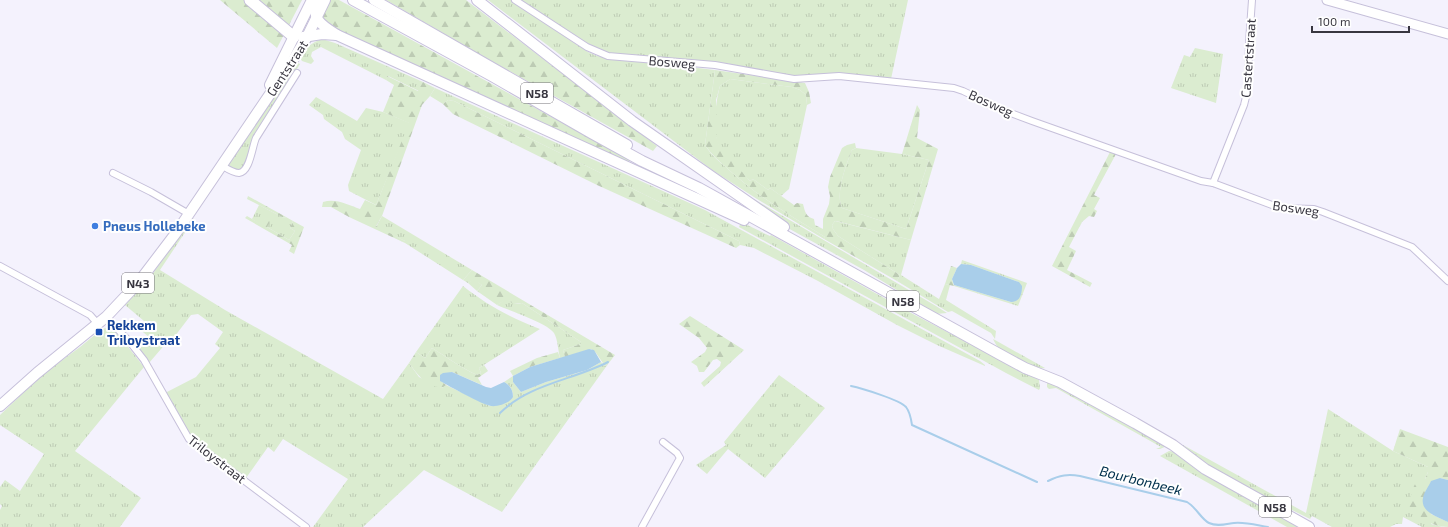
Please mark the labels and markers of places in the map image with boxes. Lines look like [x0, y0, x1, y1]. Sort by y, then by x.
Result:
place label: Pneus Hollebeke [103, 218, 206, 234]
marker: Pneus Hollebeke [90, 221, 100, 231]
place label: Rekkem Triloystraat [107, 317, 181, 348]
marker: Rekkem Triloystraat [94, 327, 104, 337]

